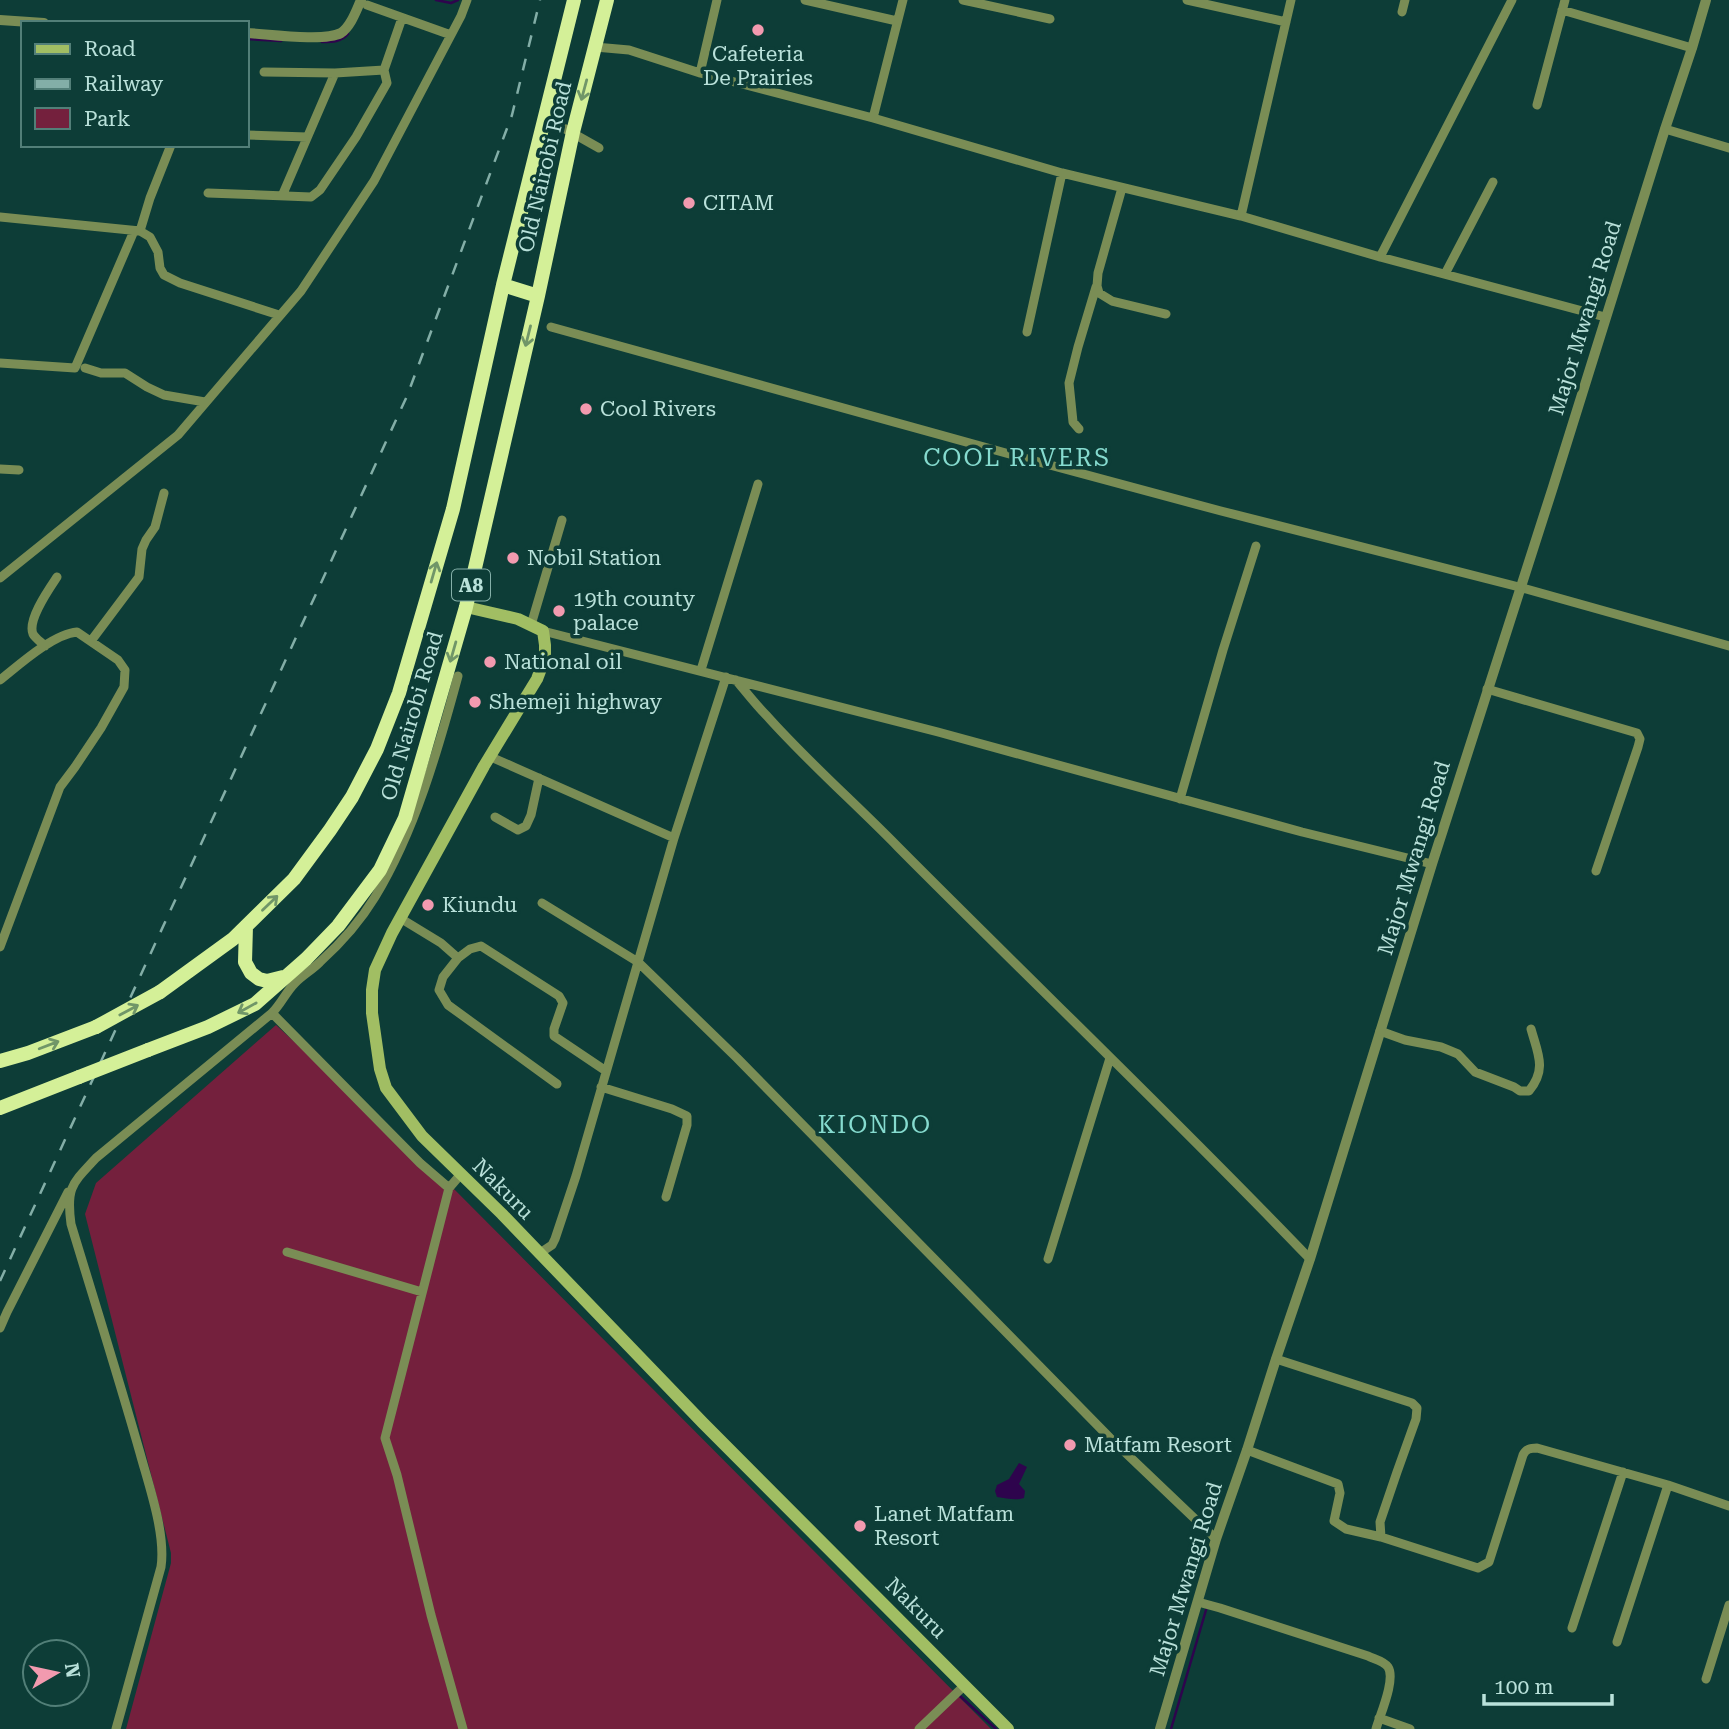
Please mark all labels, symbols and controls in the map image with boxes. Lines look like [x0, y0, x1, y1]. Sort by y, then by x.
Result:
legend [21, 21, 248, 147]
marker: Cafeteria De Prairies [750, 22, 766, 38]
text: Road [84, 37, 136, 61]
place label: Cafeteria De Prairies [703, 42, 813, 90]
text: Railway [84, 72, 164, 96]
one-way arrow [577, 78, 590, 101]
street label: Old Nairobi Road [514, 79, 576, 255]
text: Park [84, 107, 130, 131]
place label: CITAM [703, 191, 774, 215]
marker: CITAM [681, 195, 697, 211]
street label: Major Mwangi Road [1544, 218, 1626, 418]
one-way arrow [521, 324, 534, 346]
place label: Cool Rivers [600, 397, 716, 421]
marker: Cool Rivers [578, 401, 594, 417]
district label: COOL RIVERS [923, 444, 1111, 472]
place label: Nobil Station [527, 546, 662, 570]
marker: Nobil Station [505, 550, 521, 566]
one-way arrow [429, 561, 442, 583]
road number: A8 [452, 570, 490, 600]
place label: 19th county palace [573, 587, 696, 635]
marker: 19th county palace [551, 603, 567, 619]
street label: Old Nairobi Road [376, 628, 448, 803]
one-way arrow [445, 641, 458, 663]
place label: National oil [504, 650, 622, 674]
marker: National oil [482, 654, 498, 670]
place label: Shemeji highway [489, 690, 663, 714]
marker: Shemeji highway [467, 694, 483, 710]
street label: Major Mwangi Road [1373, 758, 1455, 958]
place label: Kiundu [442, 893, 517, 917]
one-way arrow [262, 894, 279, 911]
marker: Kiundu [420, 897, 436, 913]
one-way arrow [237, 1001, 257, 1015]
one-way arrow [118, 1003, 139, 1016]
one-way arrow [37, 1038, 59, 1050]
district label: KIONDO [818, 1111, 932, 1139]
street label: Nakuru [468, 1154, 538, 1224]
place label: Matfam Resort [1084, 1433, 1232, 1457]
marker: Matfam Resort [1062, 1437, 1078, 1453]
street label: Major Mwangi Road [1145, 1479, 1227, 1679]
place label: Lanet Matfam Resort [874, 1502, 1014, 1550]
marker: Lanet Matfam Resort [852, 1518, 868, 1534]
street label: Nakuru [881, 1573, 951, 1643]
north arrow [21, 1638, 91, 1708]
text: N [60, 1661, 85, 1680]
scale bar [1484, 1662, 1612, 1706]
text: 100 m [1494, 1675, 1554, 1699]

